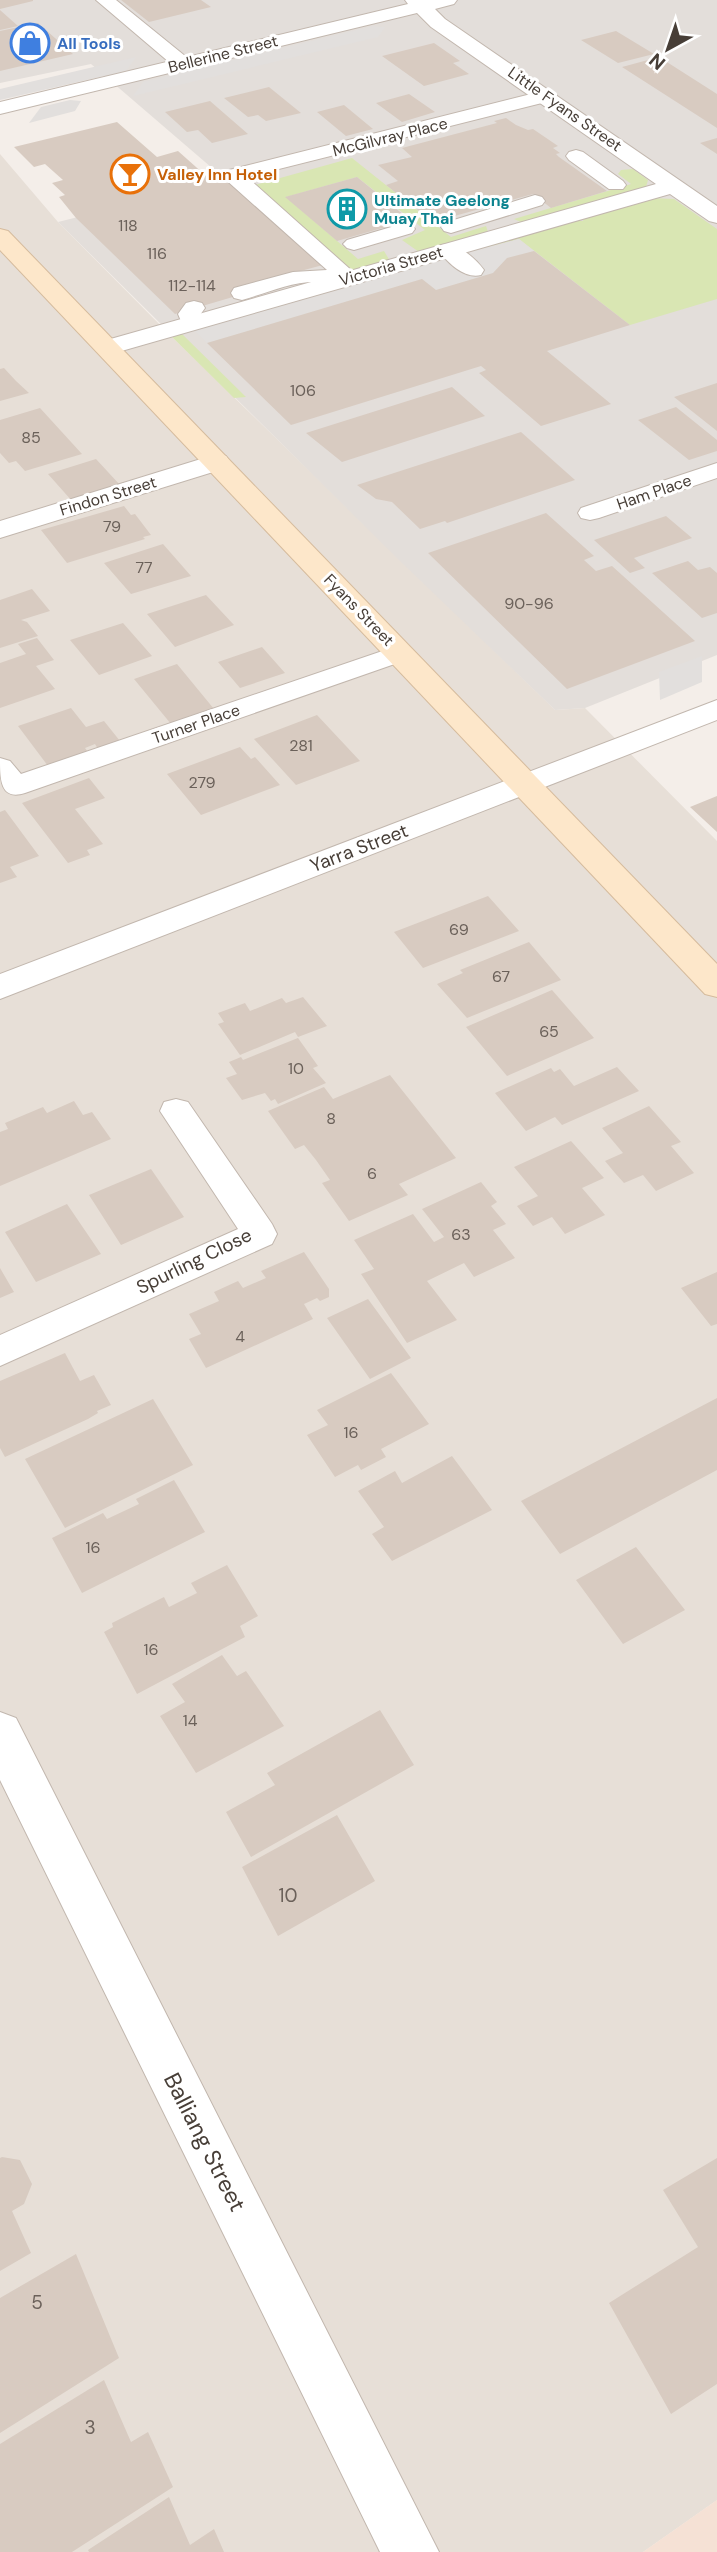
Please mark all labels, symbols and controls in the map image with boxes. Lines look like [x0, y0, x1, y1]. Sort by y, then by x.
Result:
north arrow [633, 14, 703, 84]
shop icon: All Tools [9, 22, 51, 64]
street label: Bellerine Street [166, 30, 280, 78]
place label: All Tools [57, 33, 121, 54]
text: N [644, 48, 671, 76]
street label: Little Fyans Street [504, 62, 626, 156]
street label: McGilvray Place [330, 113, 450, 161]
bar icon: Valley Inn Hotel [109, 153, 151, 195]
place label: Valley Inn Hotel [157, 164, 277, 185]
building icon: Ultimate Geelong Muay Thai [326, 188, 368, 230]
place label: Ultimate Geelong Muay Thai [374, 190, 510, 229]
house number: 118 [118, 215, 138, 236]
street label: Victoria Street [337, 241, 445, 291]
house number: 116 [147, 243, 167, 264]
house number: 112-114 [168, 275, 216, 296]
house number: 106 [290, 380, 316, 401]
house number: 85 [21, 427, 41, 448]
street label: Ham Place [614, 469, 694, 515]
street label: Findon Street [57, 471, 159, 521]
house number: 79 [103, 516, 121, 537]
house number: 77 [135, 557, 153, 578]
street label: Fyans Street [319, 569, 399, 651]
house number: 90-96 [504, 593, 554, 614]
street label: Turner Place [149, 699, 243, 749]
house number: 281 [289, 735, 313, 756]
house number: 279 [188, 772, 216, 793]
street label: Yarra Street [306, 818, 412, 878]
house number: 69 [449, 919, 469, 940]
house number: 67 [492, 966, 510, 987]
house number: 65 [539, 1021, 559, 1042]
house number: 10 [288, 1058, 304, 1079]
house number: 8 [326, 1108, 336, 1129]
house number: 6 [367, 1163, 377, 1184]
street label: Spurling Close [132, 1222, 256, 1300]
house number: 63 [451, 1224, 471, 1245]
house number: 4 [235, 1326, 245, 1347]
house number: 16 [343, 1422, 359, 1443]
house number: 16 [85, 1537, 101, 1558]
house number: 16 [143, 1639, 159, 1660]
house number: 14 [183, 1710, 198, 1731]
house number: 10 [279, 1883, 297, 1908]
street label: Balliang Street [157, 2067, 253, 2217]
house number: 5 [31, 2290, 43, 2315]
house number: 3 [84, 2415, 96, 2440]

